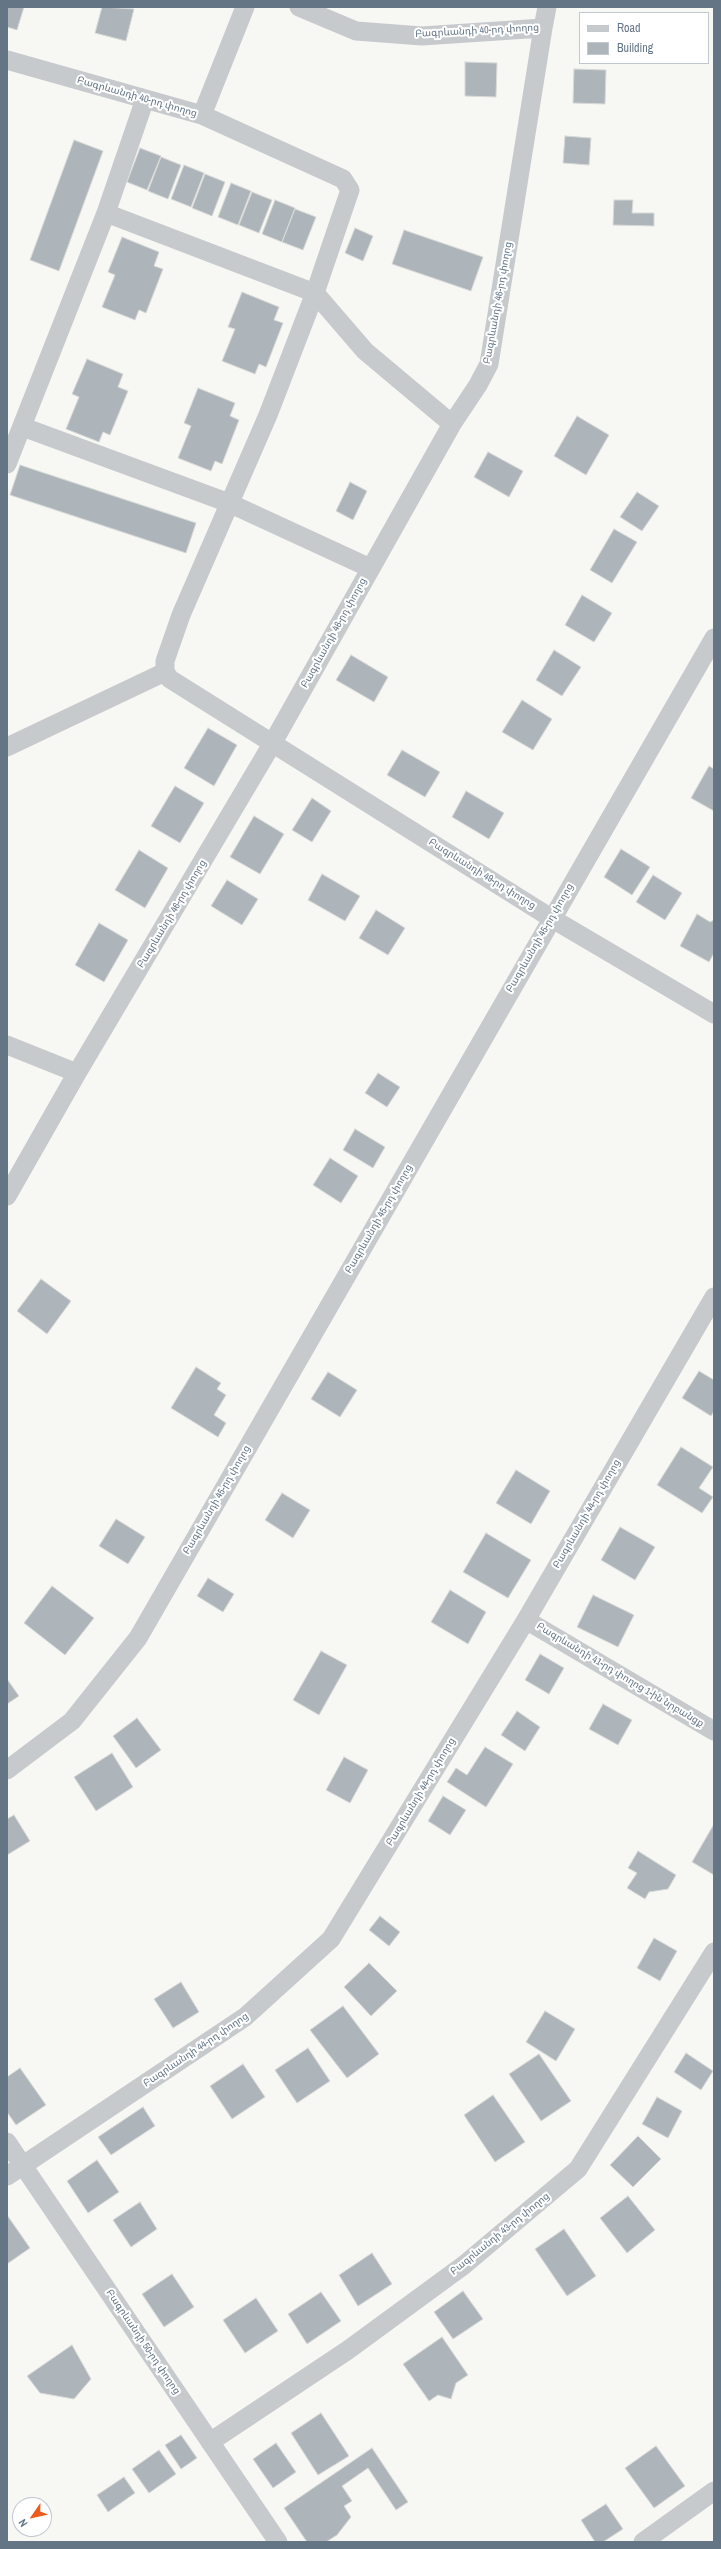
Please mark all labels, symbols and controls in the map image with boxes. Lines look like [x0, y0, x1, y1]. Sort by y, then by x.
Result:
legend [579, 12, 709, 64]
text: Road [617, 20, 641, 36]
street label: Բագրևանդի 40-րդ փողոց [415, 22, 539, 40]
text: Building [617, 40, 653, 56]
street label: Բագրևանդի 40-րդ փողոց [76, 74, 198, 120]
street label: Բագրևանդի 46-րդ փողոց [481, 241, 515, 365]
street label: Բագրևանդի 46-րդ փողոց [299, 576, 369, 690]
street label: Բագրևանդի 49-րդ փողոց [426, 836, 538, 912]
street label: Բագրևանդի 46-րդ փողոց [135, 858, 209, 970]
street label: Բագրևանդի 45-րդ փողոց [504, 881, 576, 995]
street label: Բագրևանդի 45-րդ փողոց [343, 1162, 415, 1276]
street label: Բագրևանդի 45-րդ փողոց [181, 1443, 253, 1557]
street label: Բագրևանդի 44-րդ փողոց [551, 1457, 623, 1571]
street label: Բագրևանդի 41-րդ փողոց 1-ին նրբանցք [534, 1620, 706, 1730]
street label: Բագրևանդի 44-րդ փողոց [384, 1736, 458, 1848]
street label: Բագրևանդի 44-րդ փողոց [141, 2010, 251, 2090]
street label: Բագրևանդի 43-րդ փողոց [448, 2190, 552, 2278]
street label: Բագրևանդի 50-րդ փողոց [103, 2287, 183, 2397]
north arrow [12, 2497, 52, 2537]
text: N [15, 2517, 31, 2530]

